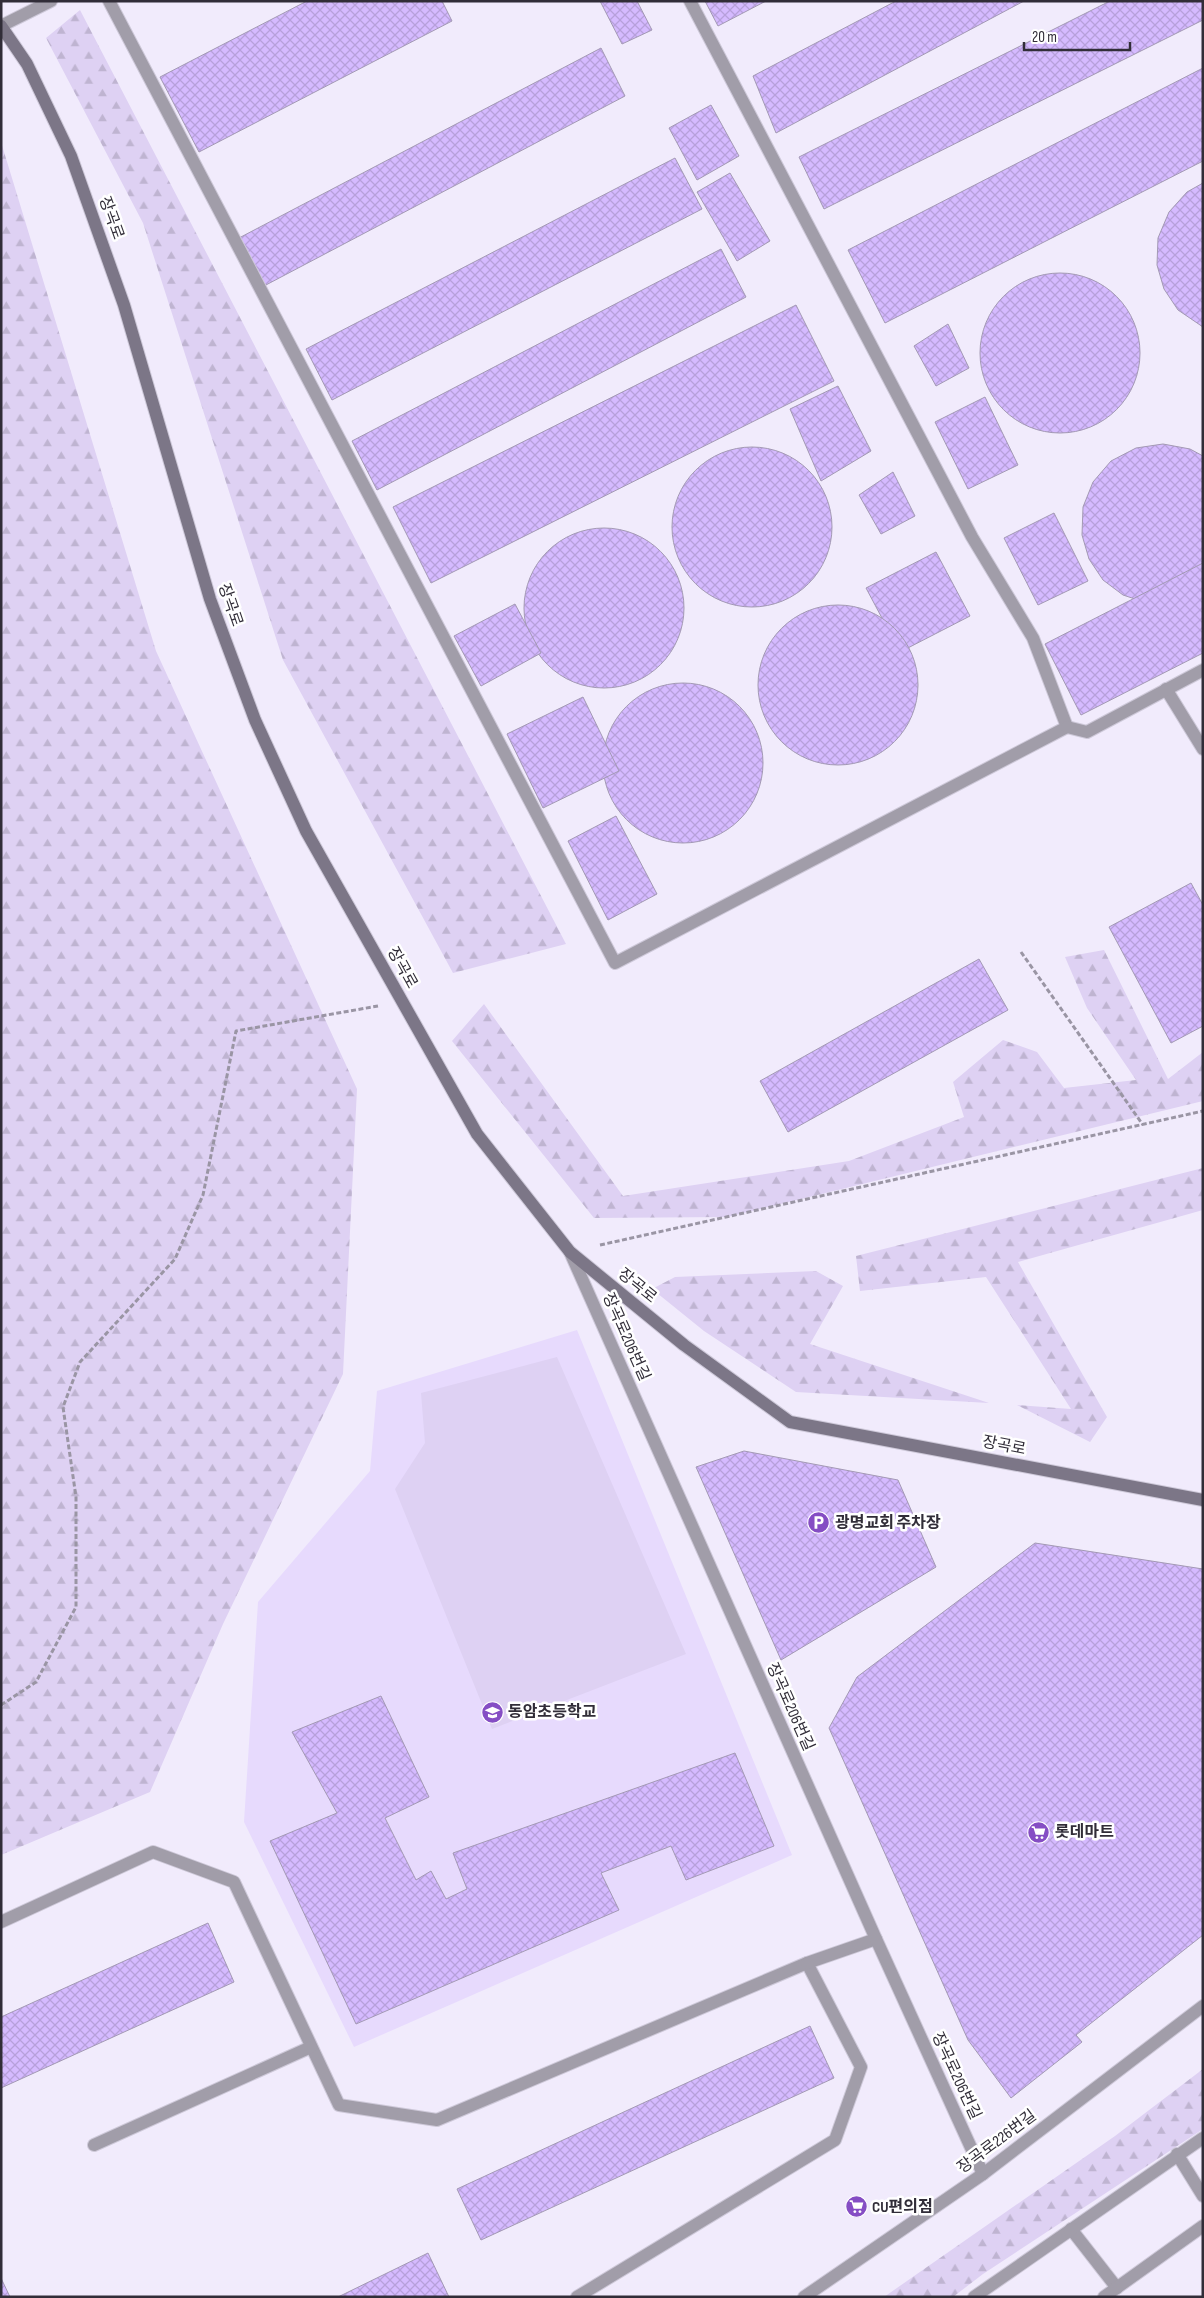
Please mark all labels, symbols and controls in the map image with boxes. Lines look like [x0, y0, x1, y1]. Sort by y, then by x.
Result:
scale bar [1024, 20, 1130, 52]
text: 20 m [1032, 28, 1057, 47]
street label: 장곡로 [95, 194, 128, 242]
street label: 장곡로 [214, 581, 246, 629]
street label: 장곡로 [383, 944, 421, 992]
street label: 장곡로 [614, 1265, 660, 1307]
street label: 장곡로206번길 [598, 1290, 654, 1384]
street label: 장곡로 [981, 1432, 1028, 1460]
parking icon: 광명교회 주차장 [807, 1511, 831, 1535]
place label: 광명교회 주차장 [835, 1514, 941, 1533]
street label: 장곡로206번길 [762, 1660, 818, 1754]
school or university icon: 동암초등학교 [480, 1700, 504, 1724]
place label: 동암초등학교 [508, 1702, 597, 1722]
supermarket icon: 롯데마트 [1027, 1820, 1051, 1844]
place label: 롯데마트 [1055, 1823, 1114, 1842]
street label: 장곡로206번길 [927, 2029, 985, 2123]
street label: 장곡로226번길 [954, 2106, 1040, 2178]
supermarket icon: CU편의점 [844, 2195, 868, 2219]
place label: CU편의점 [872, 2198, 933, 2217]

